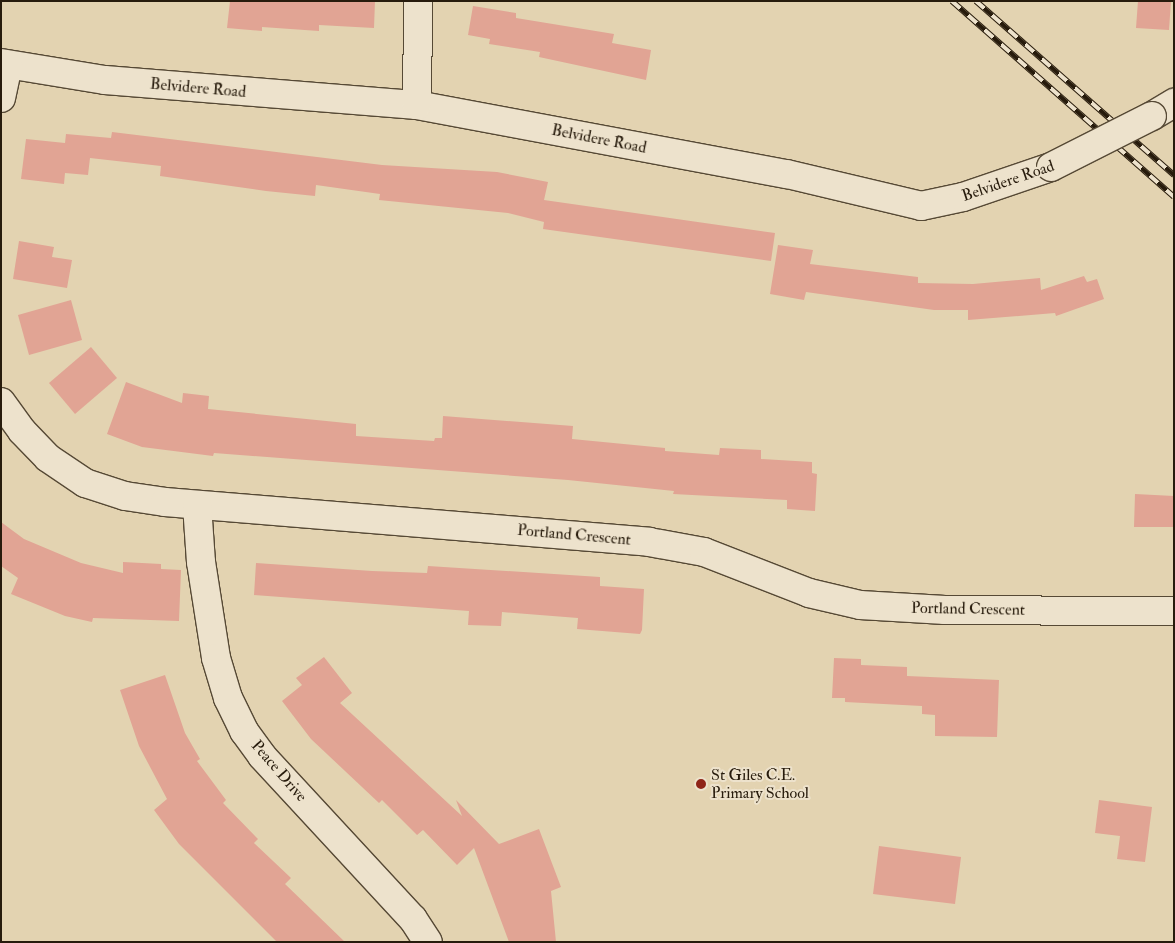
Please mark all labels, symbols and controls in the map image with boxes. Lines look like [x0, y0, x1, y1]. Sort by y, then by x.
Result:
street label: Belvidere Road [149, 74, 247, 102]
street label: Belvidere Road [550, 120, 648, 158]
street label: Belvidere Road [959, 156, 1057, 206]
street label: Portland Crescent [516, 520, 632, 550]
street label: Portland Crescent [911, 598, 1025, 620]
street label: Peace Drive [247, 736, 311, 806]
place label: St Giles C.E. Primary School [711, 765, 809, 803]
marker: St Giles C.E. Primary School [695, 778, 707, 790]

